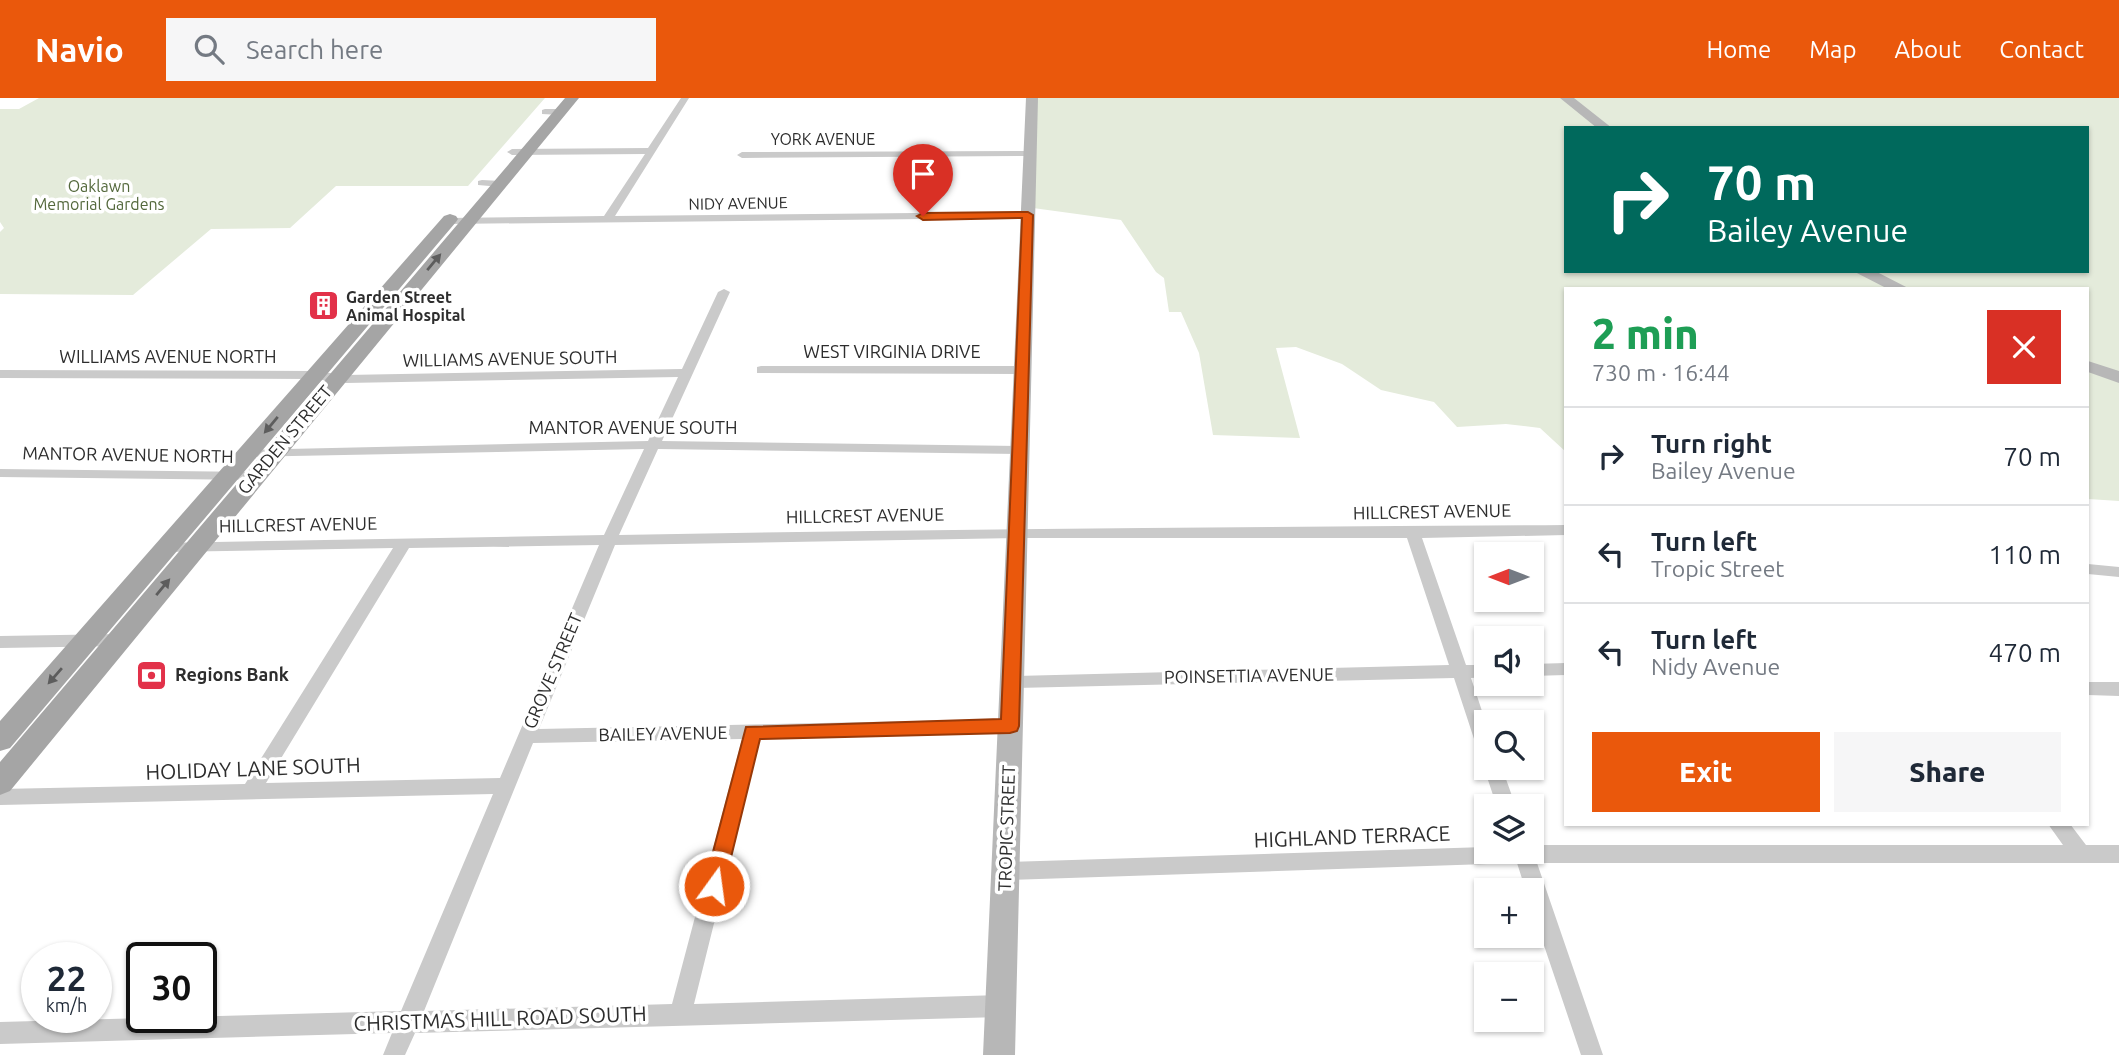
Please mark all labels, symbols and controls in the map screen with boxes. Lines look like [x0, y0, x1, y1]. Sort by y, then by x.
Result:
search box [166, 18, 656, 81]
icon: search [190, 30, 228, 68]
text: Navio [35, 31, 124, 68]
text: Search here [246, 35, 383, 64]
text: Home [1706, 36, 1771, 63]
text: Map [1809, 36, 1856, 63]
text: About [1894, 36, 1961, 63]
text: Contact [1999, 36, 2084, 63]
street label: YORK AVENUE [771, 130, 875, 148]
pin [893, 144, 953, 216]
icon: right [1592, 154, 1683, 245]
text: 70 m [1707, 154, 1816, 209]
icon: arrive [904, 155, 942, 193]
park label: Oaklawn Memorial Gardens [33, 177, 165, 213]
street label: NIDY AVENUE [688, 193, 788, 213]
text: Bailey Avenue [1707, 212, 1908, 248]
one-way arrow [427, 253, 442, 271]
place label: Garden Street Animal Hospital [346, 288, 465, 324]
building icon: Garden Street Animal Hospital [306, 289, 340, 323]
text: 2 min [1592, 310, 1699, 357]
button: close [1987, 310, 2061, 384]
street label: WEST VIRGINIA DRIVE [803, 341, 981, 361]
street label: WILLIAMS AVENUE NORTH [59, 346, 277, 366]
street label: WILLIAMS AVENUE SOUTH [402, 346, 618, 370]
text: 730 m · 16:44 [1592, 360, 1730, 385]
street label: GARDEN STREET [233, 381, 335, 498]
one-way arrow [264, 417, 279, 434]
street label: MANTOR AVENUE SOUTH [528, 417, 738, 437]
text: Turn right [1651, 429, 1772, 458]
icon: right [1592, 437, 1630, 475]
street label: MANTOR AVENUE NORTH [22, 442, 234, 466]
text: 70 m [2003, 442, 2061, 471]
text: Bailey Avenue [1651, 458, 1796, 483]
street label: HILLCREST AVENUE [1353, 500, 1511, 522]
street label: HILLCREST AVENUE [786, 504, 944, 526]
street label: HILLCREST AVENUE [219, 513, 377, 535]
text: Turn left [1651, 527, 1757, 556]
icon: left [1592, 535, 1630, 573]
text: 110 m [1989, 540, 2061, 569]
north arrow [1474, 542, 1544, 612]
map controls [1474, 542, 1544, 1032]
text: Tropic Street [1651, 556, 1784, 581]
one-way arrow [156, 579, 171, 597]
street label: GROVE STREET [519, 610, 585, 731]
text: Turn left [1651, 625, 1757, 654]
button: sound [1474, 626, 1544, 696]
icon: left [1592, 633, 1630, 671]
text: 470 m [1989, 638, 2061, 667]
text: Nidy Avenue [1651, 654, 1780, 679]
bank icon: Regions Bank [135, 658, 169, 692]
place label: Regions Bank [175, 664, 289, 684]
street label: POINSETTIA AVENUE [1164, 664, 1334, 686]
one-way arrow [48, 667, 63, 684]
button: search [1474, 710, 1544, 780]
street label: BAILEY AVENUE [598, 722, 728, 744]
button: Exit [1592, 732, 1820, 812]
button: Share [1834, 732, 2061, 812]
street label: HOLIDAY LANE SOUTH [145, 752, 361, 784]
street label: TROPIC STREET [994, 764, 1018, 892]
button: layers [1474, 794, 1544, 864]
street label: HIGHLAND TERRACE [1253, 821, 1451, 851]
position arrow [677, 849, 751, 923]
button: + [1474, 878, 1544, 948]
speed limit sign: 30 [126, 942, 217, 1033]
text: 22 [47, 958, 86, 998]
button: − [1474, 962, 1544, 1032]
text: km/h [46, 995, 87, 1015]
street label: CHRISTMAS HILL ROAD SOUTH [353, 1001, 647, 1035]

